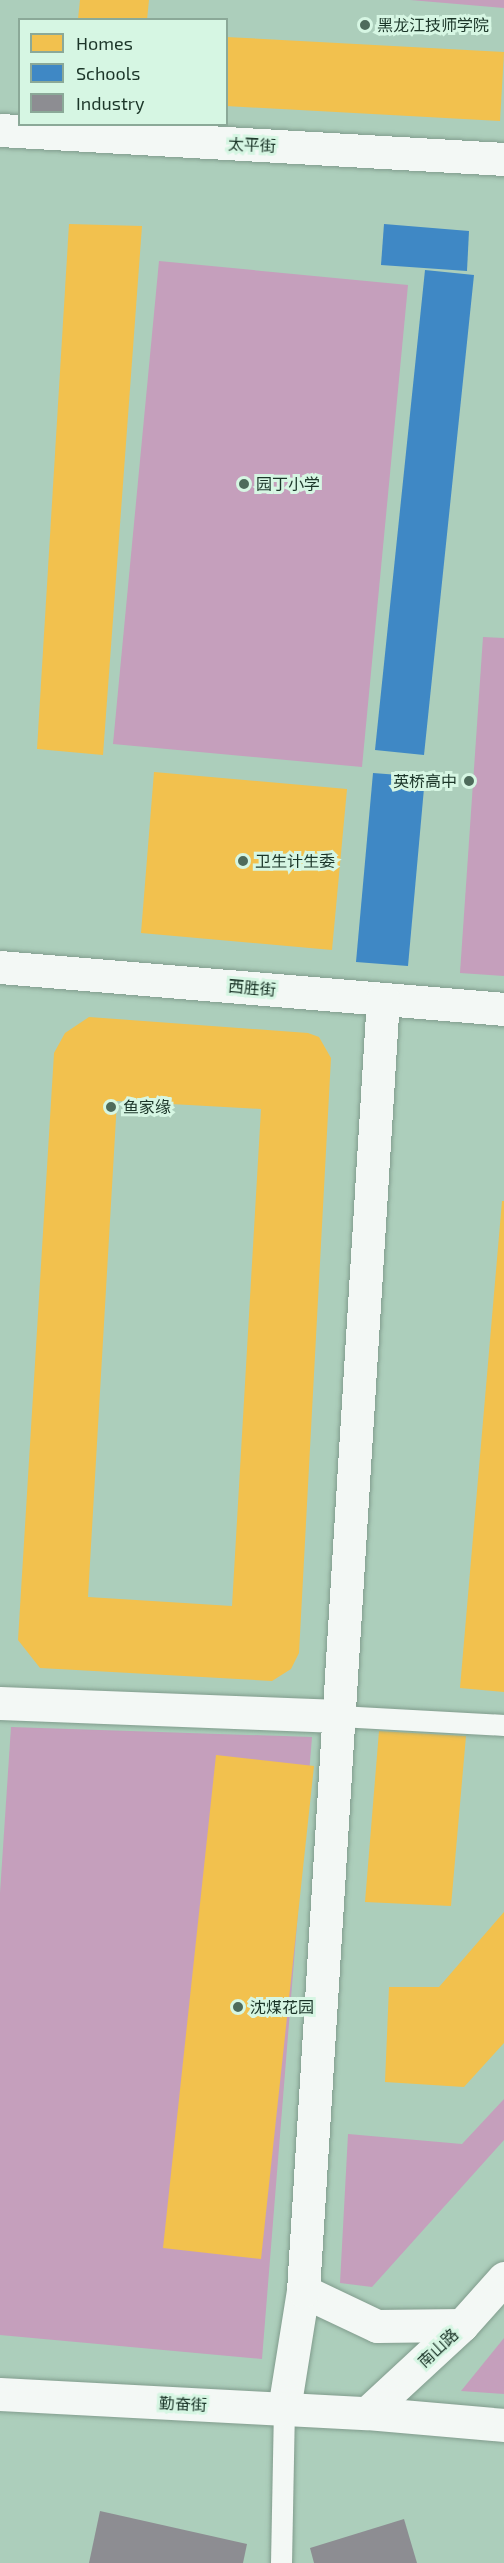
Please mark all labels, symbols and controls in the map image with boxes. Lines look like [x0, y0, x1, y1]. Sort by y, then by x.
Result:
place label: 黑龙江技师学院 [377, 15, 489, 35]
legend [18, 18, 228, 126]
marker: 黑龙江技师学院 [358, 18, 372, 32]
text: Homes [76, 32, 133, 54]
text: Schools [76, 62, 140, 84]
text: Industry [76, 92, 145, 114]
street label: 太平街 [228, 134, 276, 156]
place label: 园丁小学 [256, 474, 320, 494]
marker: 园丁小学 [237, 477, 251, 491]
place label: 英桥高中 [393, 771, 457, 791]
marker: 英桥高中 [462, 774, 476, 788]
place label: 卫生计生委 [255, 851, 335, 871]
marker: 卫生计生委 [236, 854, 250, 868]
street label: 西胜街 [227, 976, 277, 1000]
place label: 鱼家缘 [123, 1097, 171, 1117]
marker: 鱼家缘 [104, 1100, 118, 1114]
place label: 沈煤花园 [250, 1997, 314, 2017]
marker: 沈煤花园 [231, 2000, 245, 2014]
street label: 南山路 [414, 2325, 462, 2371]
street label: 勤奋街 [159, 2393, 207, 2415]

